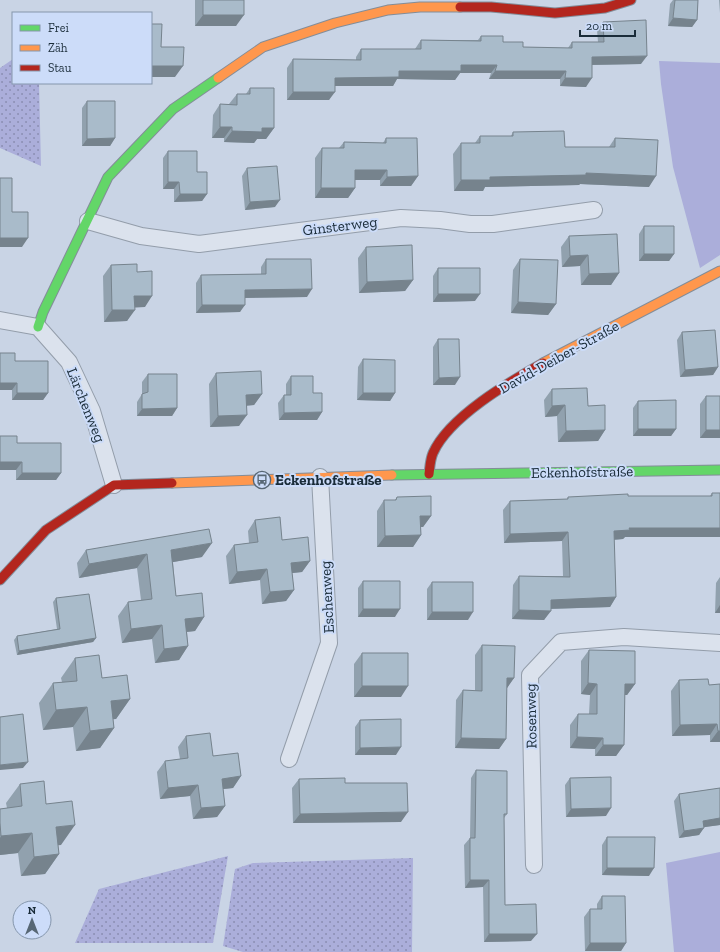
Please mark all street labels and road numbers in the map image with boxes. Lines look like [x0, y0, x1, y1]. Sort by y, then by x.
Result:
street label: Ginsterweg [302, 212, 378, 240]
street label: David-Deiber-Straße [496, 317, 622, 397]
street label: Lärchenweg [63, 365, 109, 445]
street label: Eckenhofstraße [531, 462, 633, 482]
street label: Eschenweg [316, 560, 338, 634]
street label: Rosenweg [521, 683, 541, 749]

